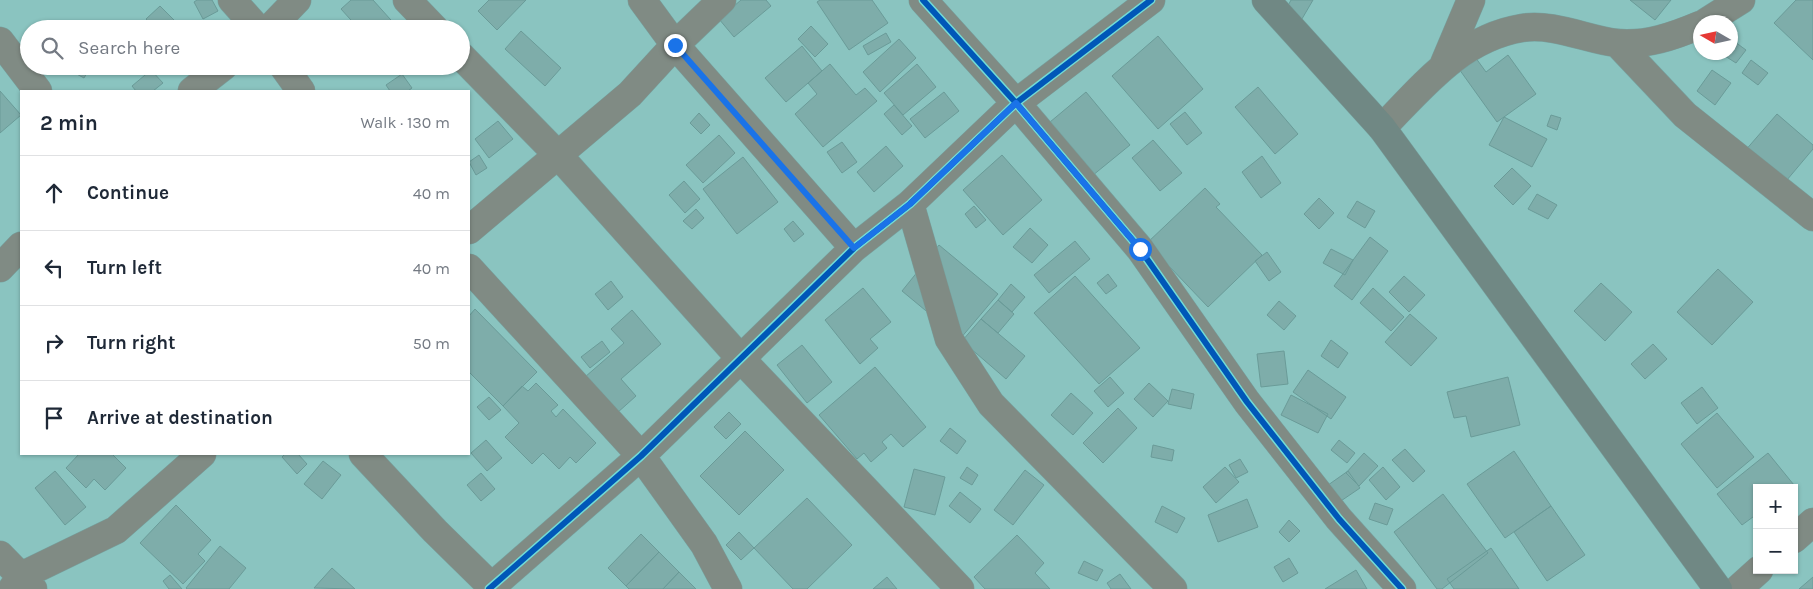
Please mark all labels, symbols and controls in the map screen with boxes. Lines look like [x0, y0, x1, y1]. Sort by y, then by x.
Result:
north arrow [1693, 15, 1738, 60]
search box [20, 20, 470, 75]
icon: search [38, 34, 66, 62]
route end [664, 34, 687, 57]
text: Search here [78, 37, 180, 59]
text: 2 min [40, 111, 98, 135]
text: Walk · 130 m [360, 113, 450, 132]
icon: ahead [40, 179, 68, 207]
text: Continue [87, 182, 169, 204]
text: 40 m [413, 184, 450, 203]
route start [1129, 238, 1152, 261]
icon: left [40, 254, 68, 282]
text: Turn left [87, 257, 162, 279]
text: 40 m [413, 259, 450, 278]
icon: right [40, 329, 68, 357]
text: Turn right [87, 332, 176, 354]
text: 50 m [413, 334, 450, 353]
icon: arrive [40, 404, 68, 432]
text: Arrive at destination [87, 407, 273, 429]
map controls [1753, 484, 1798, 574]
button: + [1753, 484, 1798, 529]
button: − [1753, 529, 1798, 574]

